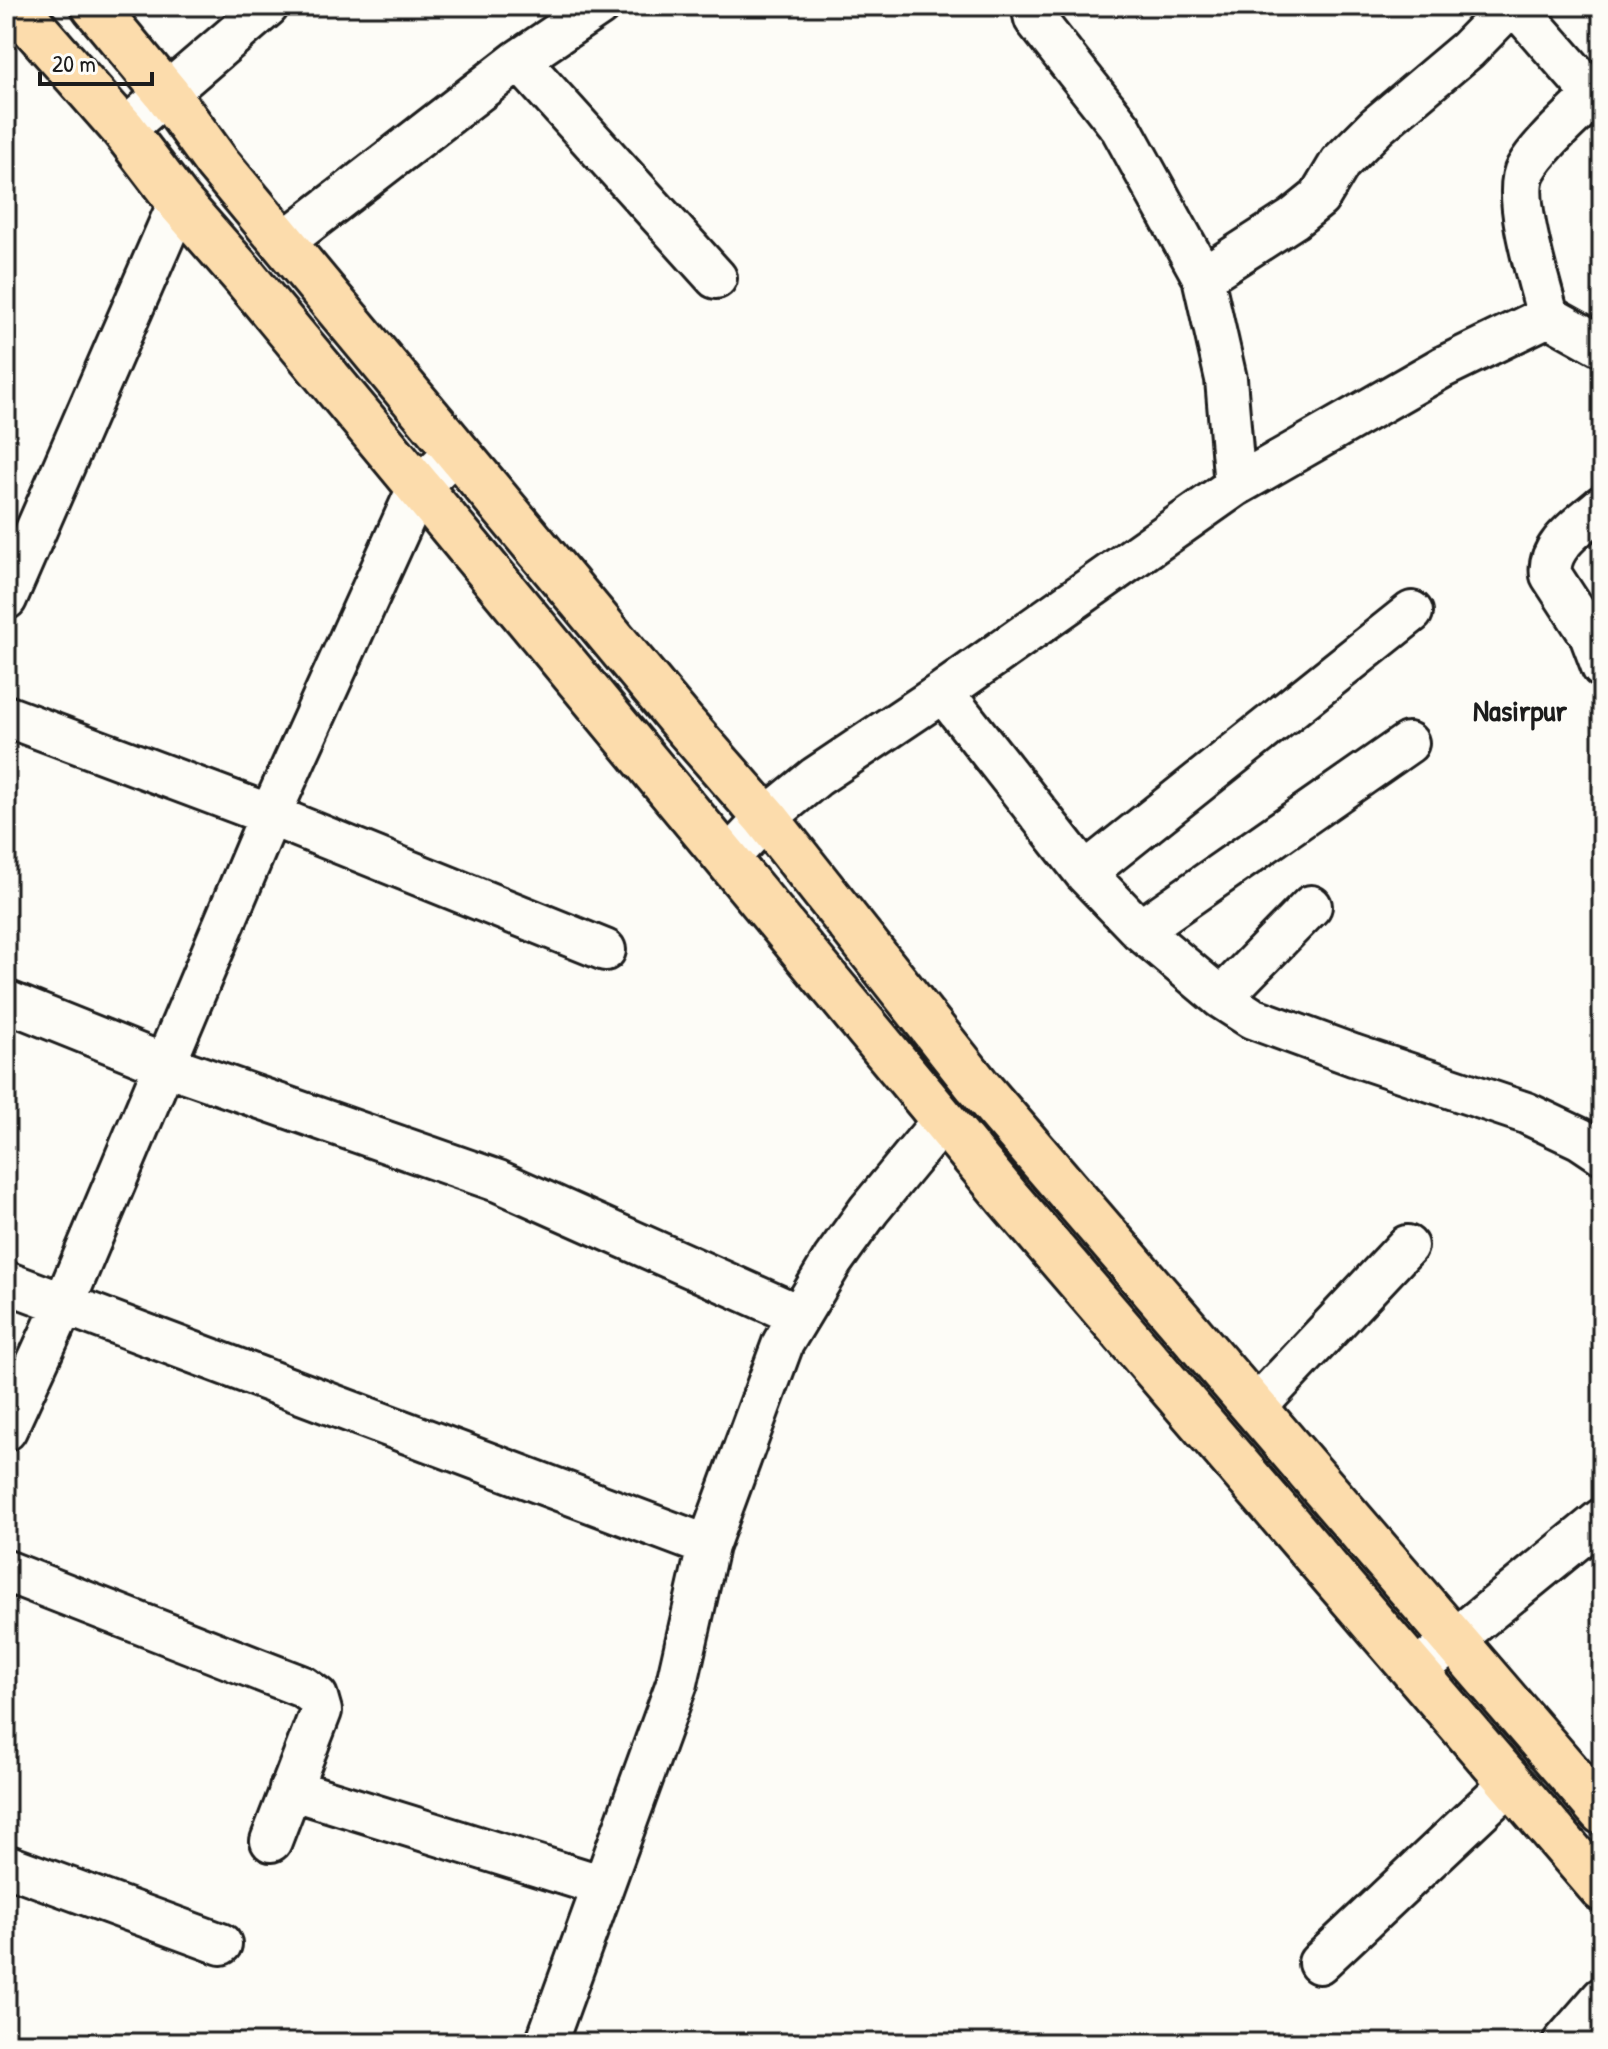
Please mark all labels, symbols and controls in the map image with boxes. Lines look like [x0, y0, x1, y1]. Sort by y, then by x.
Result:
scale bar [40, 36, 152, 86]
text: 20 m [52, 47, 96, 79]
district label: Nasirpur [1473, 690, 1567, 731]

